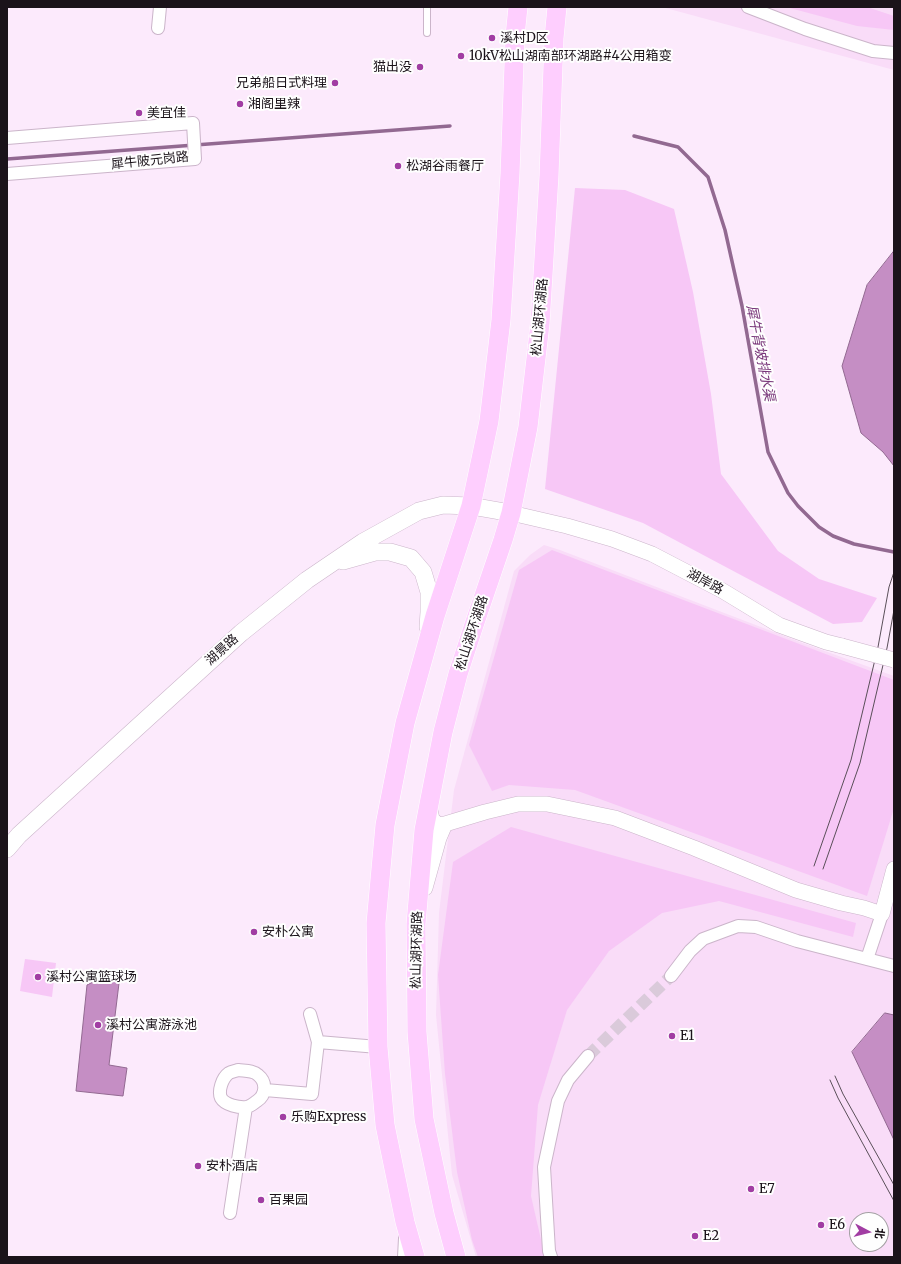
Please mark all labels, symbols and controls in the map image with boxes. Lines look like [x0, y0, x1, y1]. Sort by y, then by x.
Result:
place label: 溪村D区 [500, 30, 549, 46]
marker: 溪村D区 [487, 33, 497, 43]
place label: 10kV松山湖南部环湖路#4公用箱变 [469, 48, 672, 64]
marker: 10kV松山湖南部环湖路#4公用箱变 [456, 51, 466, 61]
place label: 猫出没 [373, 59, 412, 75]
marker: 猫出没 [415, 62, 425, 72]
place label: 兄弟船日式料理 [236, 75, 327, 91]
marker: 兄弟船日式料理 [330, 78, 340, 88]
place label: 湘阁里辣 [248, 96, 300, 112]
marker: 湘阁里辣 [235, 99, 245, 109]
place label: 美宜佳 [147, 105, 186, 121]
marker: 美宜佳 [134, 108, 144, 118]
street label: 犀牛陂元岗路 [110, 149, 190, 173]
place label: 松湖谷雨餐厅 [406, 158, 484, 174]
marker: 松湖谷雨餐厅 [393, 161, 403, 171]
street label: 松山湖环湖路 [529, 277, 551, 357]
water label: 犀牛背坡排水渠 [742, 303, 778, 403]
street label: 湖岸路 [684, 566, 726, 598]
street label: 松山湖环湖路 [453, 593, 491, 673]
street label: 湖景路 [202, 631, 242, 669]
street label: 松山湖环湖路 [409, 911, 425, 989]
place label: 安朴公寓 [262, 924, 314, 940]
marker: 安朴公寓 [249, 927, 259, 937]
place label: 溪村公寓篮球场 [46, 969, 137, 985]
marker: 溪村公寓篮球场 [33, 972, 43, 982]
place label: 溪村公寓游泳池 [106, 1017, 197, 1033]
marker: 溪村公寓游泳池 [93, 1020, 103, 1030]
place label: E1 [680, 1028, 694, 1044]
marker: E1 [667, 1031, 677, 1041]
place label: 乐购Express [291, 1109, 366, 1125]
marker: 乐购Express [278, 1112, 288, 1122]
place label: 安朴酒店 [206, 1158, 258, 1174]
marker: 安朴酒店 [193, 1161, 203, 1171]
place label: E7 [759, 1181, 775, 1197]
marker: E7 [746, 1184, 756, 1194]
place label: 百果园 [269, 1192, 308, 1208]
marker: 百果园 [256, 1195, 266, 1205]
north arrow [849, 1212, 889, 1252]
place label: E6 [829, 1217, 845, 1233]
marker: E6 [816, 1220, 826, 1230]
text: 北 [872, 1227, 888, 1240]
place label: E2 [703, 1228, 719, 1244]
marker: E2 [690, 1231, 700, 1241]

